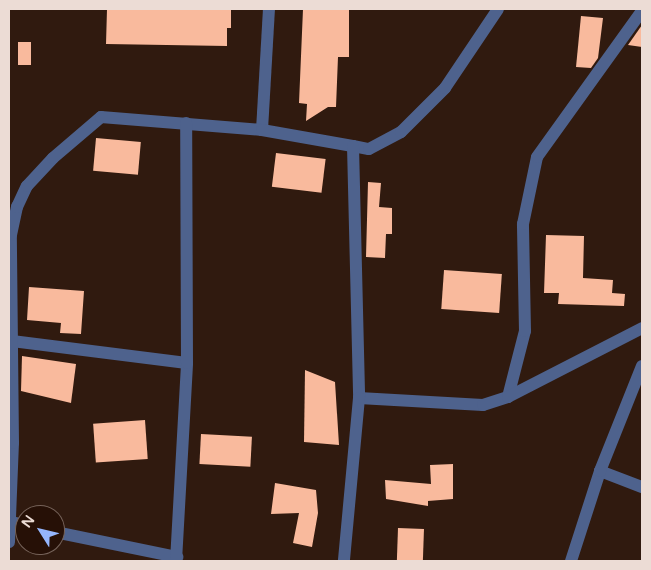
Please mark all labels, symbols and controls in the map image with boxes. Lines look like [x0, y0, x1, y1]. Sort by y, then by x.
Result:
north arrow [15, 505, 65, 555]
text: N [18, 512, 38, 531]

